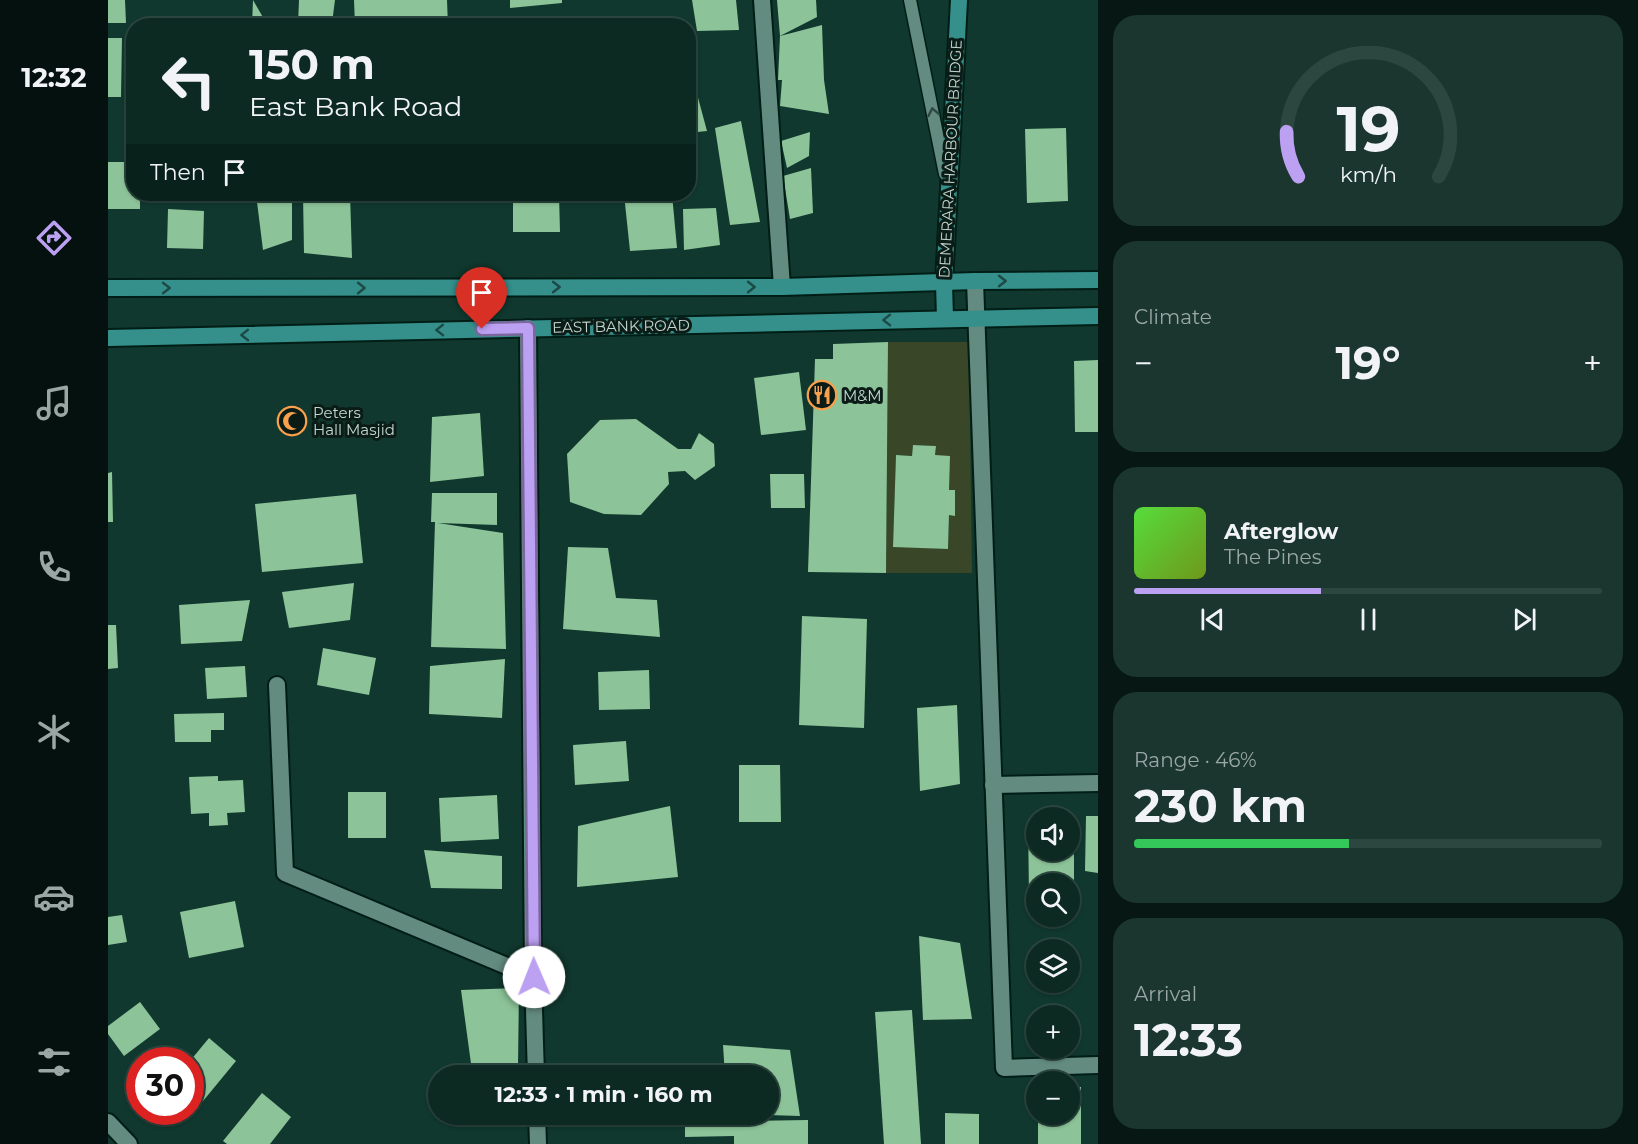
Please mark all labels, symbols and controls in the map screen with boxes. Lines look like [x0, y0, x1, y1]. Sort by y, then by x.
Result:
text: 150 m [249, 38, 375, 90]
street label: DEMERARA HARBOUR BRIDGE [934, 39, 966, 279]
icon: left [150, 42, 228, 120]
text: 12:32 [21, 61, 87, 94]
text: East Bank Road [249, 90, 462, 123]
text: 19 [1336, 92, 1400, 168]
one-way arrow [927, 107, 940, 117]
icon: arrive [218, 156, 251, 189]
text: Then [150, 159, 206, 186]
text: km/h [1339, 162, 1397, 188]
icon: directions [33, 217, 75, 259]
pin [456, 267, 507, 329]
one-way arrow [998, 275, 1007, 287]
icon: arrive [465, 276, 498, 309]
one-way arrow [357, 281, 366, 294]
one-way arrow [552, 281, 561, 293]
one-way arrow [747, 281, 756, 293]
one-way arrow [162, 282, 171, 294]
text: Climate [1134, 305, 1212, 329]
one-way arrow [882, 313, 891, 326]
street label: EAST BANK ROAD [552, 315, 690, 337]
one-way arrow [435, 324, 444, 337]
one-way arrow [240, 329, 249, 341]
text: 19° [1335, 335, 1401, 390]
text: − [1134, 343, 1153, 383]
text: + [1583, 343, 1602, 383]
restaurant icon: M&M [806, 379, 838, 411]
icon: music [33, 382, 75, 424]
place label: M&M [843, 386, 882, 405]
place label: Peters Hall Masjid [313, 403, 395, 439]
mosque icon: Peters Hall Masjid [276, 405, 308, 437]
text: Afterglow [1224, 518, 1338, 545]
text: The Pines [1224, 545, 1321, 569]
icon: phone [33, 546, 75, 588]
icon: previous [1196, 603, 1229, 636]
icon: pause [1352, 603, 1385, 636]
icon: next [1508, 603, 1541, 636]
icon: climate [33, 711, 75, 753]
text: Range · 46% [1134, 748, 1257, 772]
text: 230 km [1134, 778, 1307, 833]
map controls [1026, 807, 1080, 1125]
button: sound [1026, 807, 1080, 861]
button: search [1026, 873, 1080, 927]
icon: car [33, 876, 75, 918]
button: layers [1026, 939, 1080, 993]
position arrow [502, 945, 566, 1009]
text: Arrival [1134, 982, 1197, 1006]
button: + [1026, 1005, 1080, 1059]
text: 12:33 [1134, 1012, 1243, 1067]
icon: filters [33, 1041, 75, 1083]
speed limit sign: 30 [126, 1047, 204, 1125]
button: − [1026, 1071, 1080, 1125]
text: 12:33 · 1 min · 160 m [494, 1081, 713, 1108]

